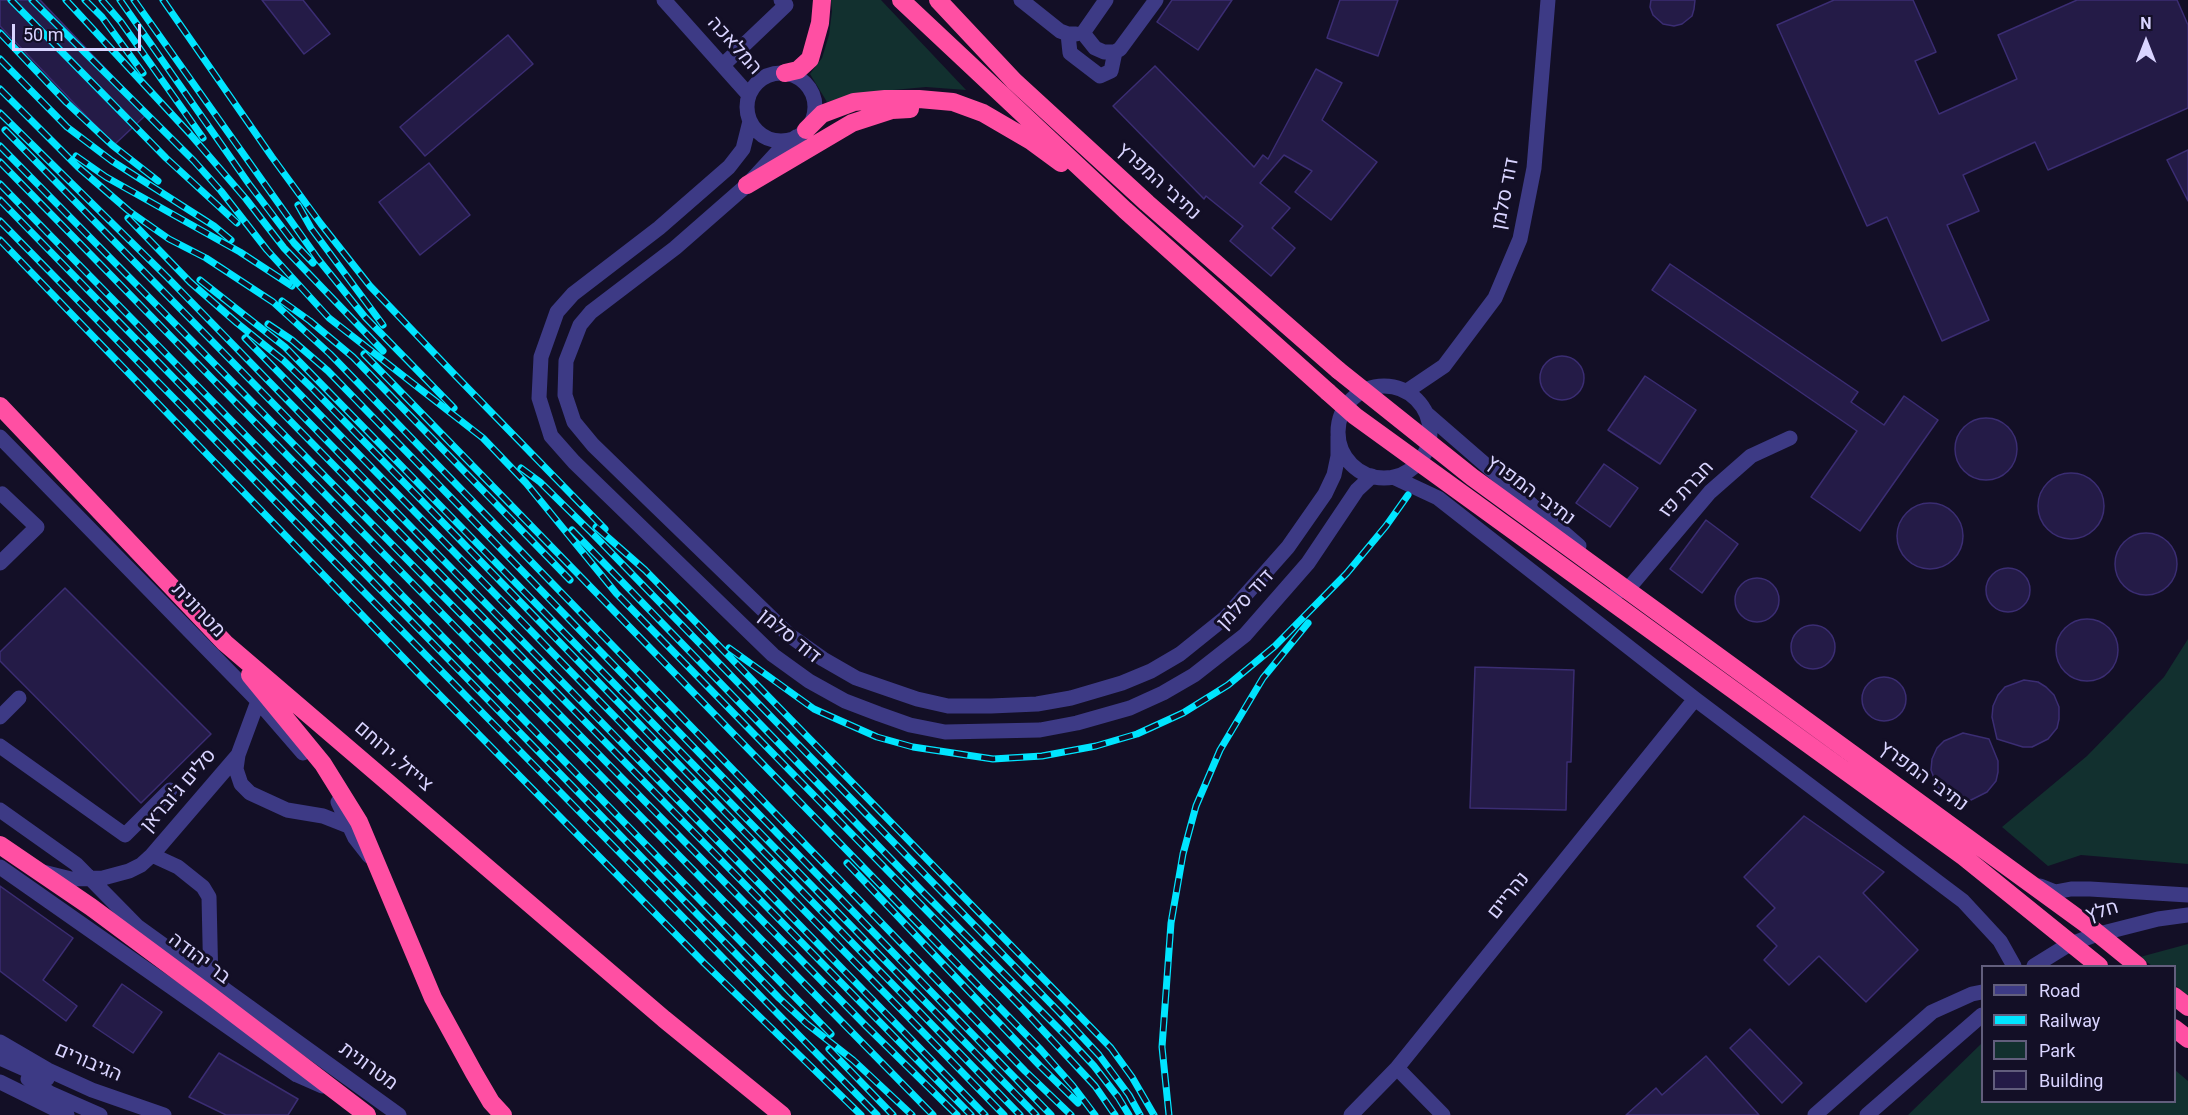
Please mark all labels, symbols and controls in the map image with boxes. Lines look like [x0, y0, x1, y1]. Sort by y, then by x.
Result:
scale bar [15, 12, 144, 50]
street label: המלאכה [702, 12, 766, 80]
north arrow [2116, 12, 2176, 72]
text: N [2140, 14, 2152, 33]
text: 50 m [23, 24, 63, 45]
street label: נתיבי המפרץ [1111, 138, 1205, 226]
street label: דוד סלמן [1487, 156, 1525, 232]
street label: נתיבי המפרץ [1481, 450, 1579, 532]
street label: חברת פז [1655, 456, 1719, 524]
street label: דוד סלמן [1212, 565, 1280, 635]
street label: מטרונית [166, 579, 230, 643]
street label: דוד סלמן [753, 605, 825, 669]
street label: צייזל, ירוחם [349, 717, 437, 797]
street label: נתיבי המפרץ [1874, 736, 1972, 818]
street label: סלים ג'ובראן [136, 744, 222, 838]
street label: נהריים [1483, 868, 1535, 924]
street label: חלץ [2083, 896, 2121, 928]
street label: בר יהודה [163, 928, 235, 990]
legend [1981, 965, 2176, 1103]
text: Road [2039, 980, 2080, 1001]
text: Railway [2039, 1010, 2100, 1031]
street label: הגיבורים [51, 1038, 125, 1088]
street label: מטרונית [334, 1038, 402, 1096]
text: Park [2039, 1040, 2075, 1061]
text: Building [2039, 1070, 2103, 1091]

